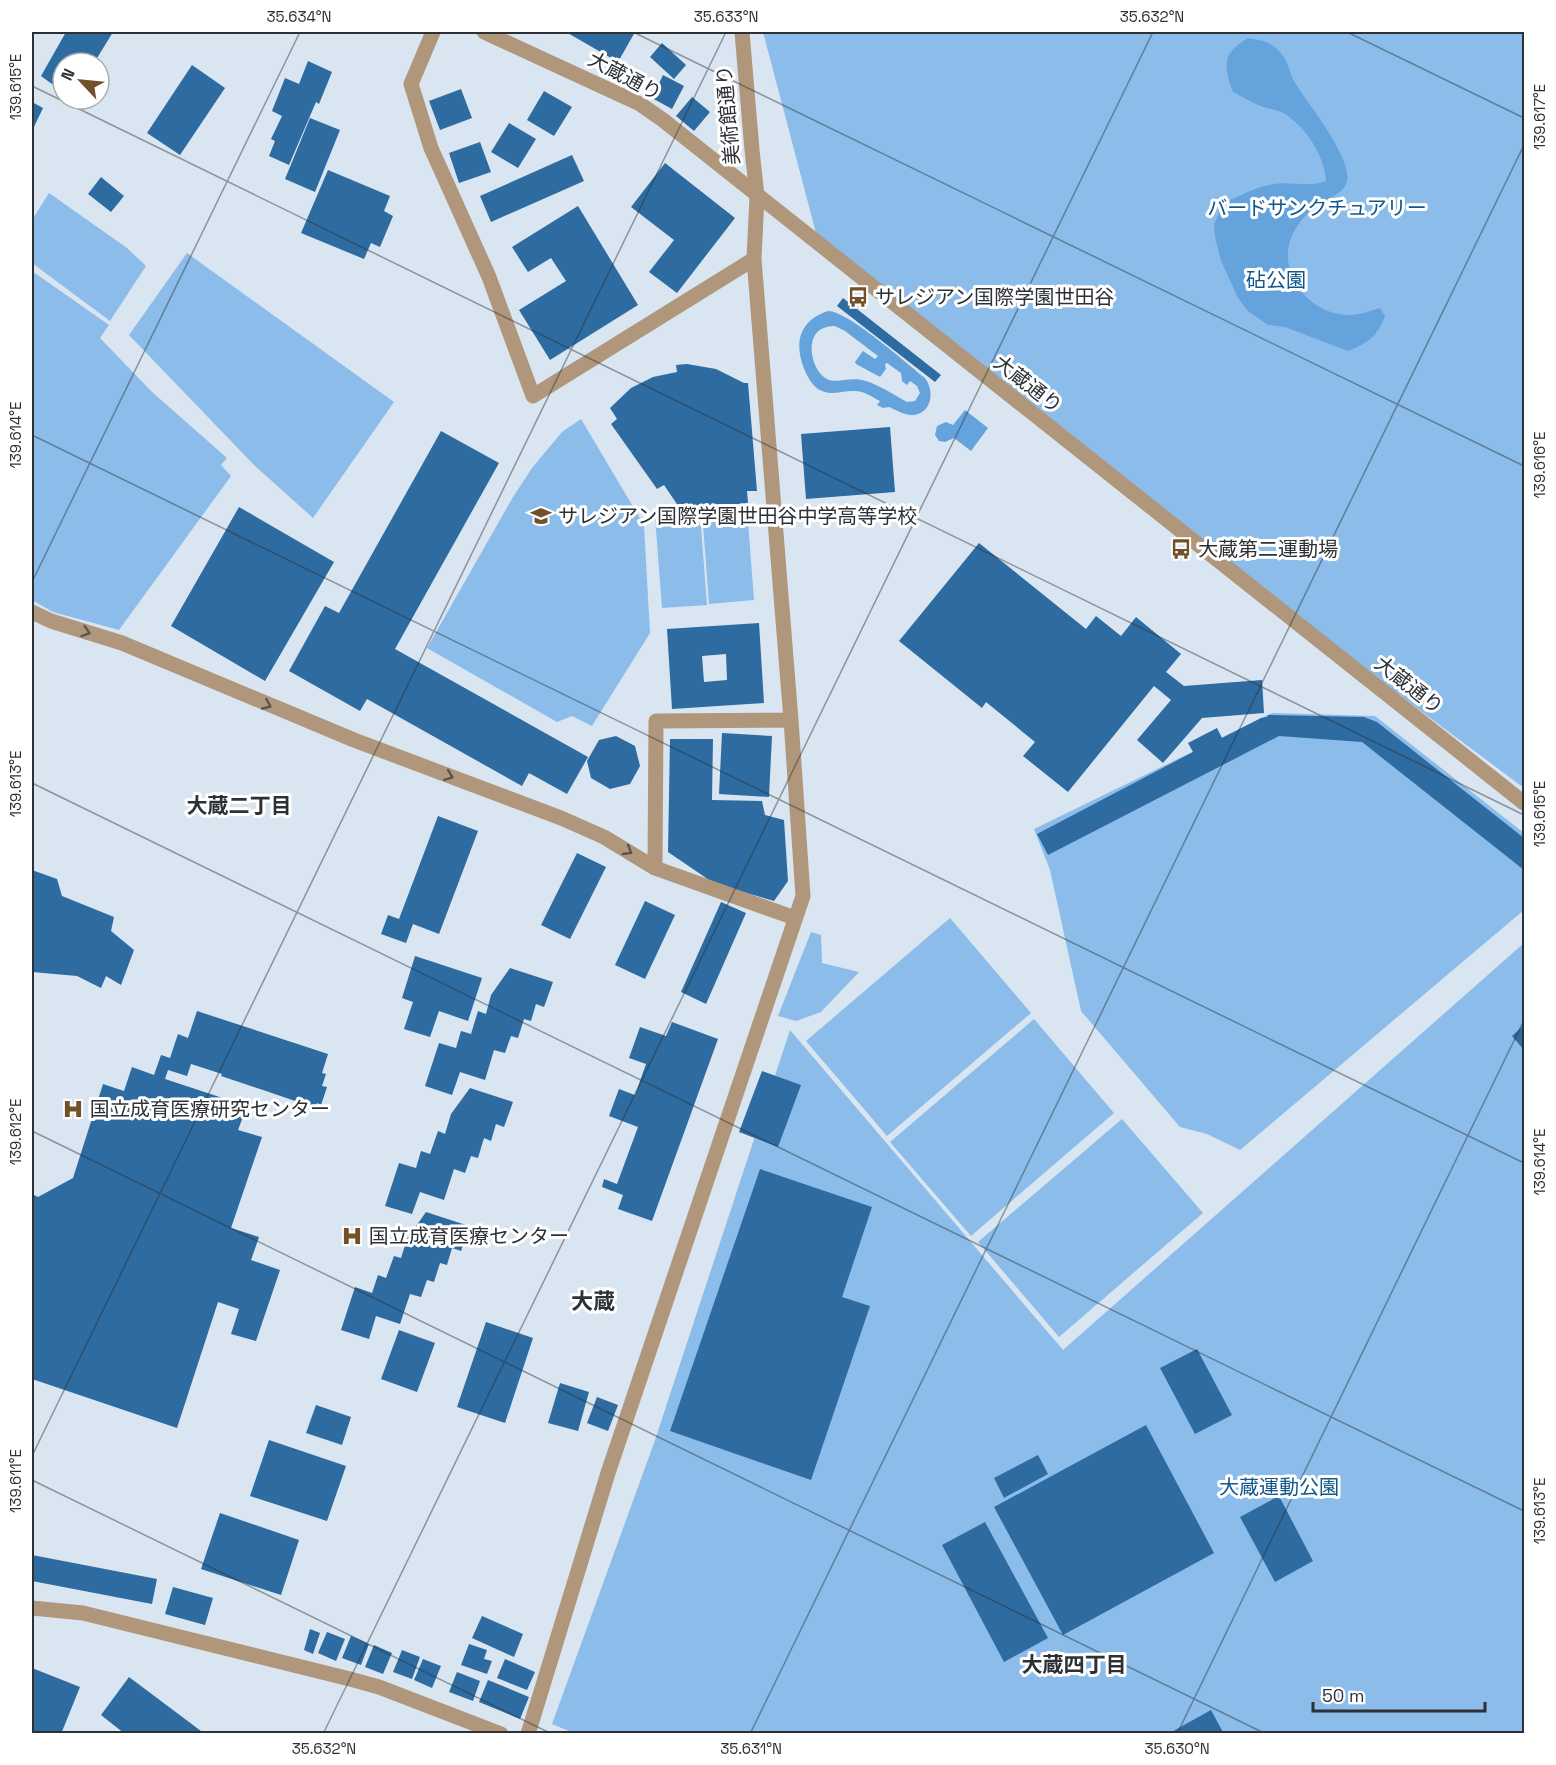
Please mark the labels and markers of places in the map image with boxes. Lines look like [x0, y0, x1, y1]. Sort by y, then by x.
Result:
place label: サレジアン国際学園世田谷 [875, 284, 1114, 310]
bus stop icon: サレジアン国際学園世田谷 [846, 285, 870, 309]
place label: サレジアン国際学園世田谷中学高等学校 [558, 503, 917, 529]
school or university icon: サレジアン国際学園世田谷中学高等学校 [529, 504, 553, 528]
place label: 大蔵第二運動場 [1198, 536, 1338, 562]
bus stop icon: 大蔵第二運動場 [1169, 537, 1193, 561]
place label: 国立成育医療研究センター [90, 1096, 330, 1122]
hospital icon: 国立成育医療研究センター [61, 1097, 85, 1121]
place label: 国立成育医療センター [369, 1223, 569, 1249]
hospital icon: 国立成育医療センター [340, 1224, 364, 1248]

